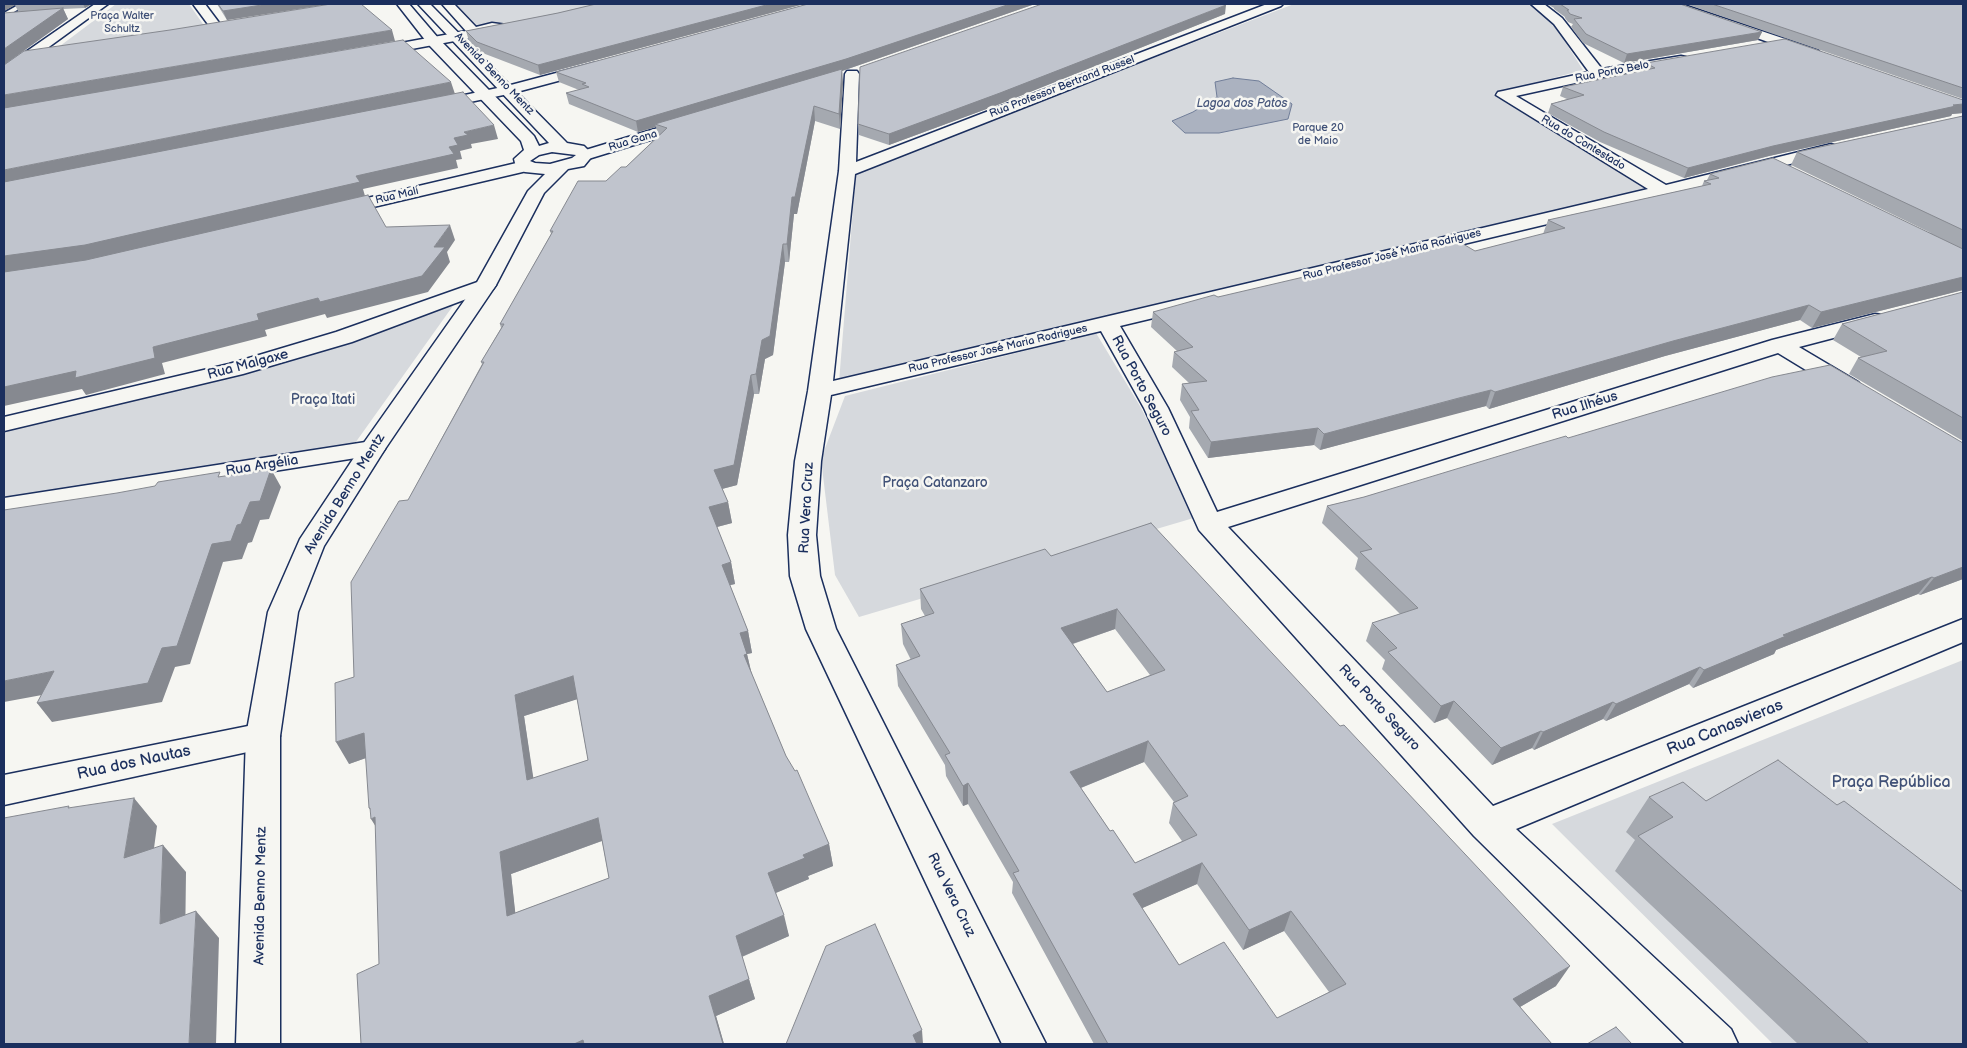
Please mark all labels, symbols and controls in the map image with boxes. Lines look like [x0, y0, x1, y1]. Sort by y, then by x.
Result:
park label: Praça Walter Schultz [90, 9, 154, 35]
street label: Avenida Benno Mentz [451, 30, 537, 118]
street label: Rua Professor Bertrand Russel [988, 53, 1136, 121]
street label: Rua Porto Belo [1574, 58, 1650, 86]
water label: Lagoa dos Patos [1197, 97, 1287, 111]
street label: Rua do Contestado [1539, 113, 1627, 173]
park label: Parque 20 de Maio [1292, 121, 1344, 147]
street label: Rua Gana [607, 127, 659, 155]
street label: Rua Mali [374, 185, 420, 207]
street label: Rua Professor José Maria Rodrigues [1302, 226, 1482, 284]
street label: Rua Professor José Maria Rodrigues [907, 322, 1089, 376]
street label: Rua Porto Seguro [1107, 333, 1175, 439]
street label: Rua Malgaxe [206, 346, 290, 384]
street label: Rua Ilhéus [1550, 388, 1620, 424]
park label: Praça Itati [291, 392, 355, 408]
street label: Avenida Benno Mentz [301, 431, 389, 557]
street label: Rua Argélia [224, 452, 300, 480]
street label: Rua Vera Cruz [796, 462, 818, 554]
park label: Praça Catanzaro [882, 475, 988, 491]
street label: Rua Porto Seguro [1335, 661, 1423, 755]
street label: Rua Canasvieras [1664, 696, 1786, 760]
street label: Rua dos Nautas [75, 742, 193, 784]
park label: Praça República [1831, 773, 1951, 793]
street label: Avenida Benno Mentz [251, 827, 271, 965]
street label: Rua Vera Cruz [923, 850, 979, 940]

